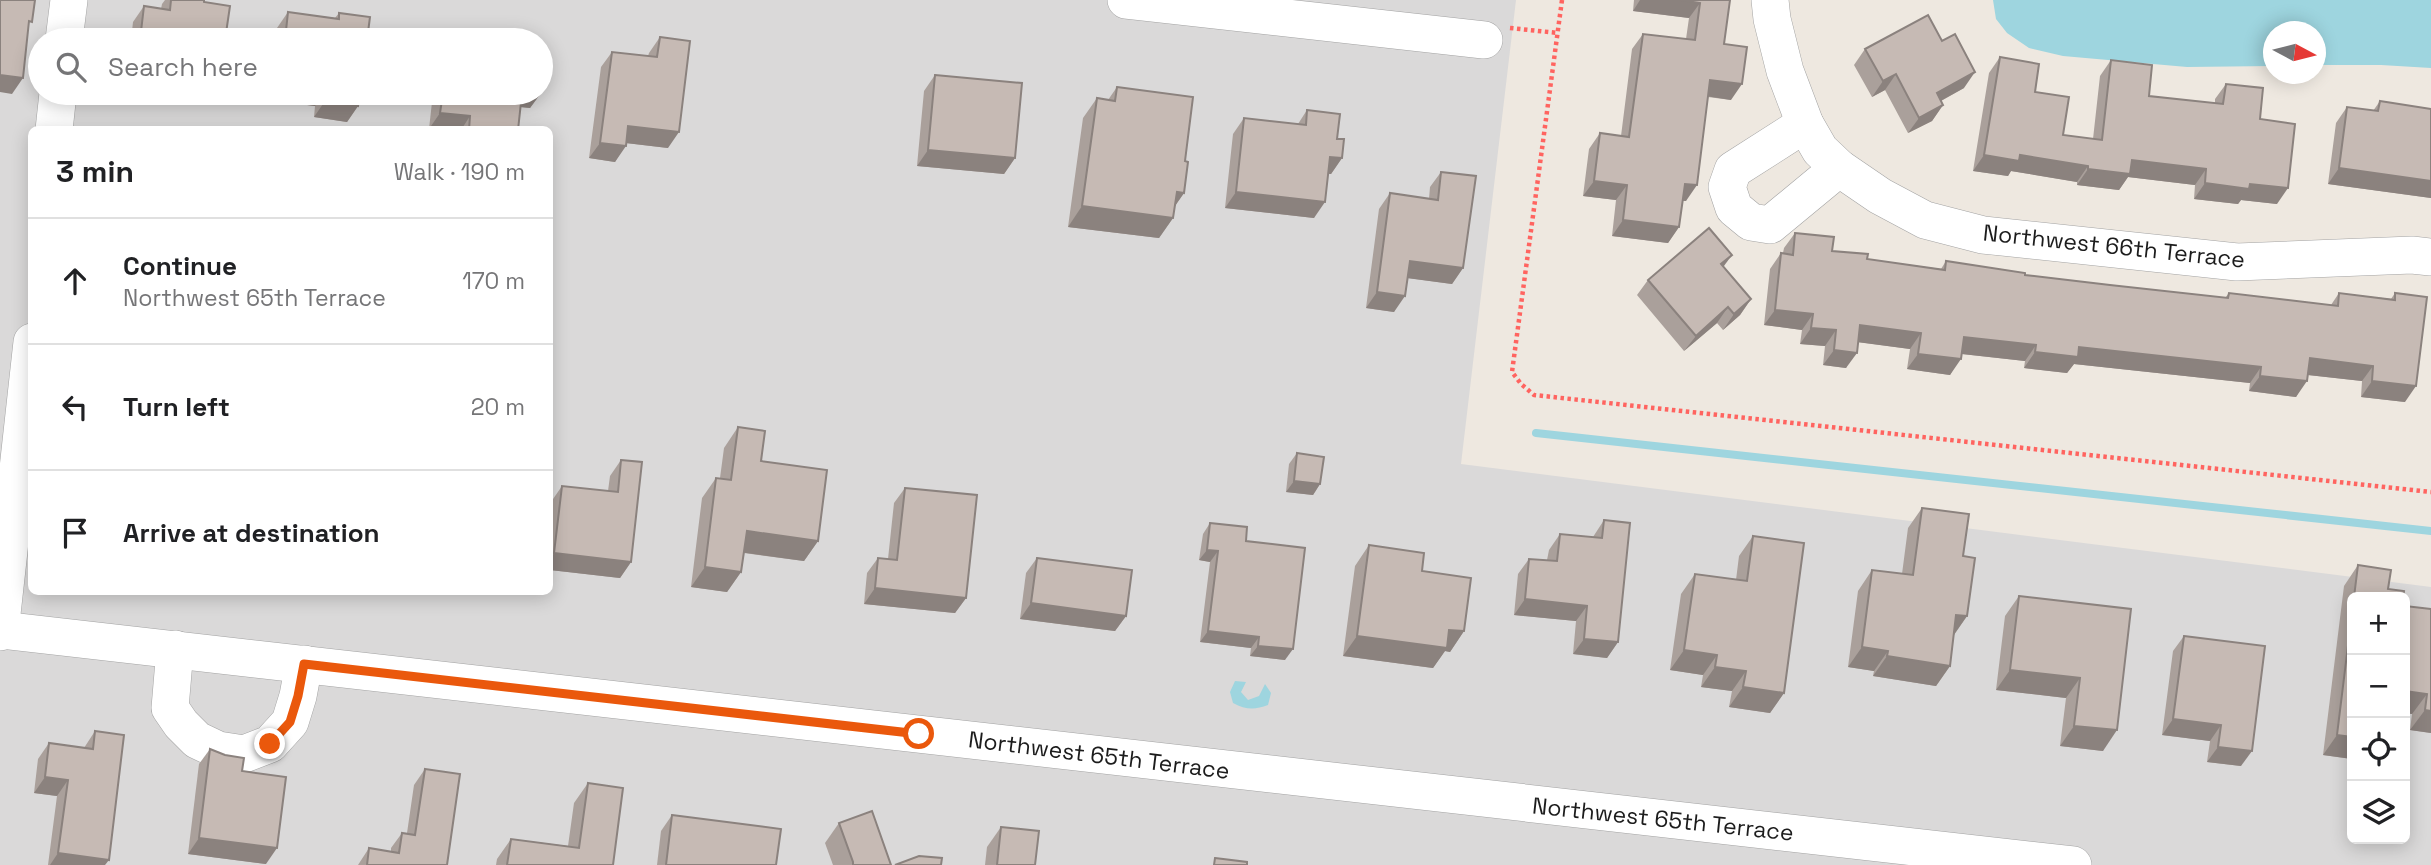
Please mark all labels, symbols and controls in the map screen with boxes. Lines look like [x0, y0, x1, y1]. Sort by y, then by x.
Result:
north arrow [2263, 21, 2326, 84]
search box [28, 28, 553, 105]
icon: search [52, 48, 90, 86]
text: Search here [108, 50, 258, 84]
text: 3 min [56, 152, 134, 191]
text: Walk · 190 m [394, 157, 525, 187]
street label: Northwest 66th Terrace [1982, 217, 2246, 275]
text: Continue [123, 249, 237, 283]
icon: ahead [56, 262, 94, 300]
text: 170 m [462, 266, 525, 296]
text: Northwest 65th Terrace [123, 283, 386, 313]
icon: left [56, 388, 94, 426]
text: Turn left [123, 390, 230, 424]
text: 20 m [471, 392, 525, 422]
icon: arrive [56, 514, 94, 552]
text: Arrive at destination [123, 516, 380, 550]
map controls [2347, 592, 2410, 844]
button: + [2347, 592, 2410, 655]
button: − [2347, 655, 2410, 718]
route start [903, 718, 934, 749]
button: locate [2347, 718, 2410, 781]
street label: Northwest 65th Terrace [967, 724, 1231, 786]
route end [254, 728, 285, 759]
button: layers [2347, 781, 2410, 844]
street label: Northwest 65th Terrace [1531, 790, 1795, 848]

